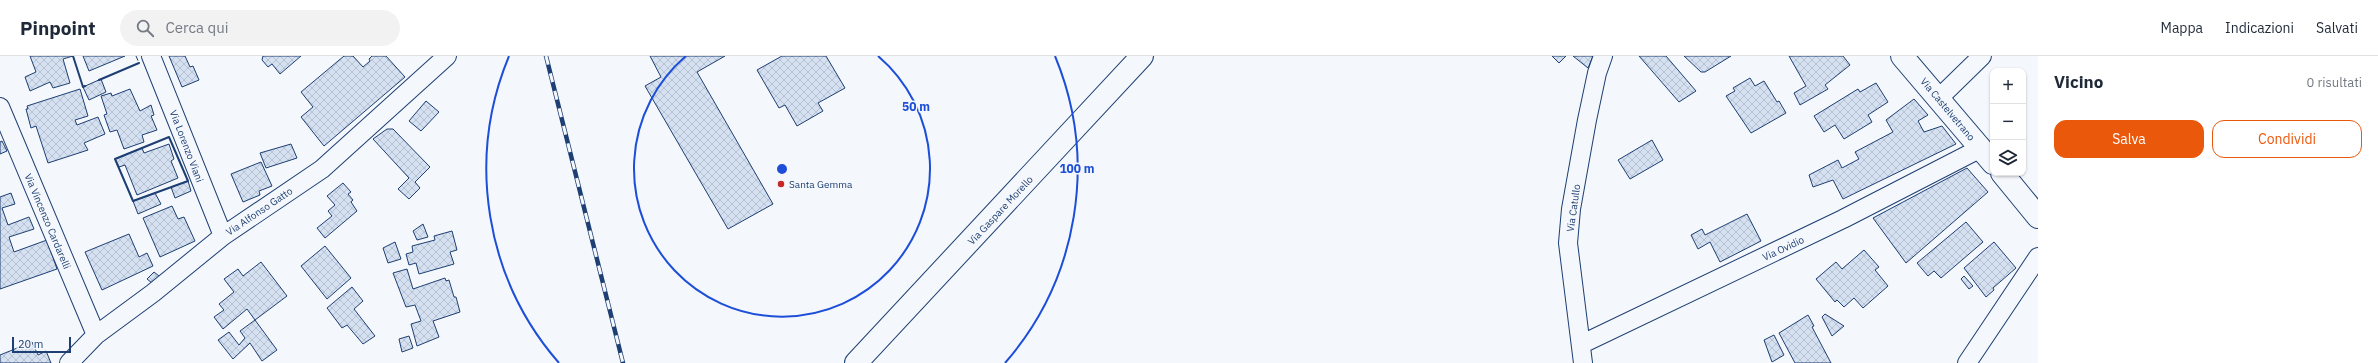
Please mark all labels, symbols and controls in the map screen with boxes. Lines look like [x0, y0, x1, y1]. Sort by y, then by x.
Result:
search box [120, 10, 400, 46]
text: Pinpoint [20, 16, 96, 40]
icon: search [134, 17, 156, 39]
text: Cerca qui [166, 18, 229, 37]
text: Mappa [2161, 19, 2203, 37]
text: Indicazioni [2225, 19, 2294, 37]
text: Salvati [2316, 19, 2358, 37]
map controls [1990, 68, 2026, 176]
button: + [1990, 68, 2026, 104]
text: Vicino [2054, 71, 2103, 93]
text: 0 risultati [2307, 74, 2362, 91]
street label: Via Castelvetrano [1917, 75, 1978, 144]
text: 50 m [902, 99, 930, 114]
button: − [1990, 104, 2026, 140]
street label: Via Lorenzo Viani [167, 108, 206, 184]
button: Salva [2054, 120, 2204, 158]
button: Condividi [2212, 120, 2362, 158]
button: layers [1990, 140, 2026, 176]
text: 100 m [1059, 161, 1095, 176]
centre of rings [775, 162, 789, 176]
street label: Via Vincenzo Cardarelli [22, 171, 74, 271]
street label: Via Gaspare Morello [965, 173, 1036, 248]
place label: Santa Gemma [789, 178, 853, 191]
marker: Santa Gemma [776, 179, 786, 189]
street label: Via Catullo [1564, 183, 1583, 233]
street label: Via Alfonso Gatto [224, 184, 295, 238]
street label: Via Ovidio [1760, 233, 1807, 264]
scale bar [12, 335, 71, 354]
text: 20 m [18, 337, 43, 351]

